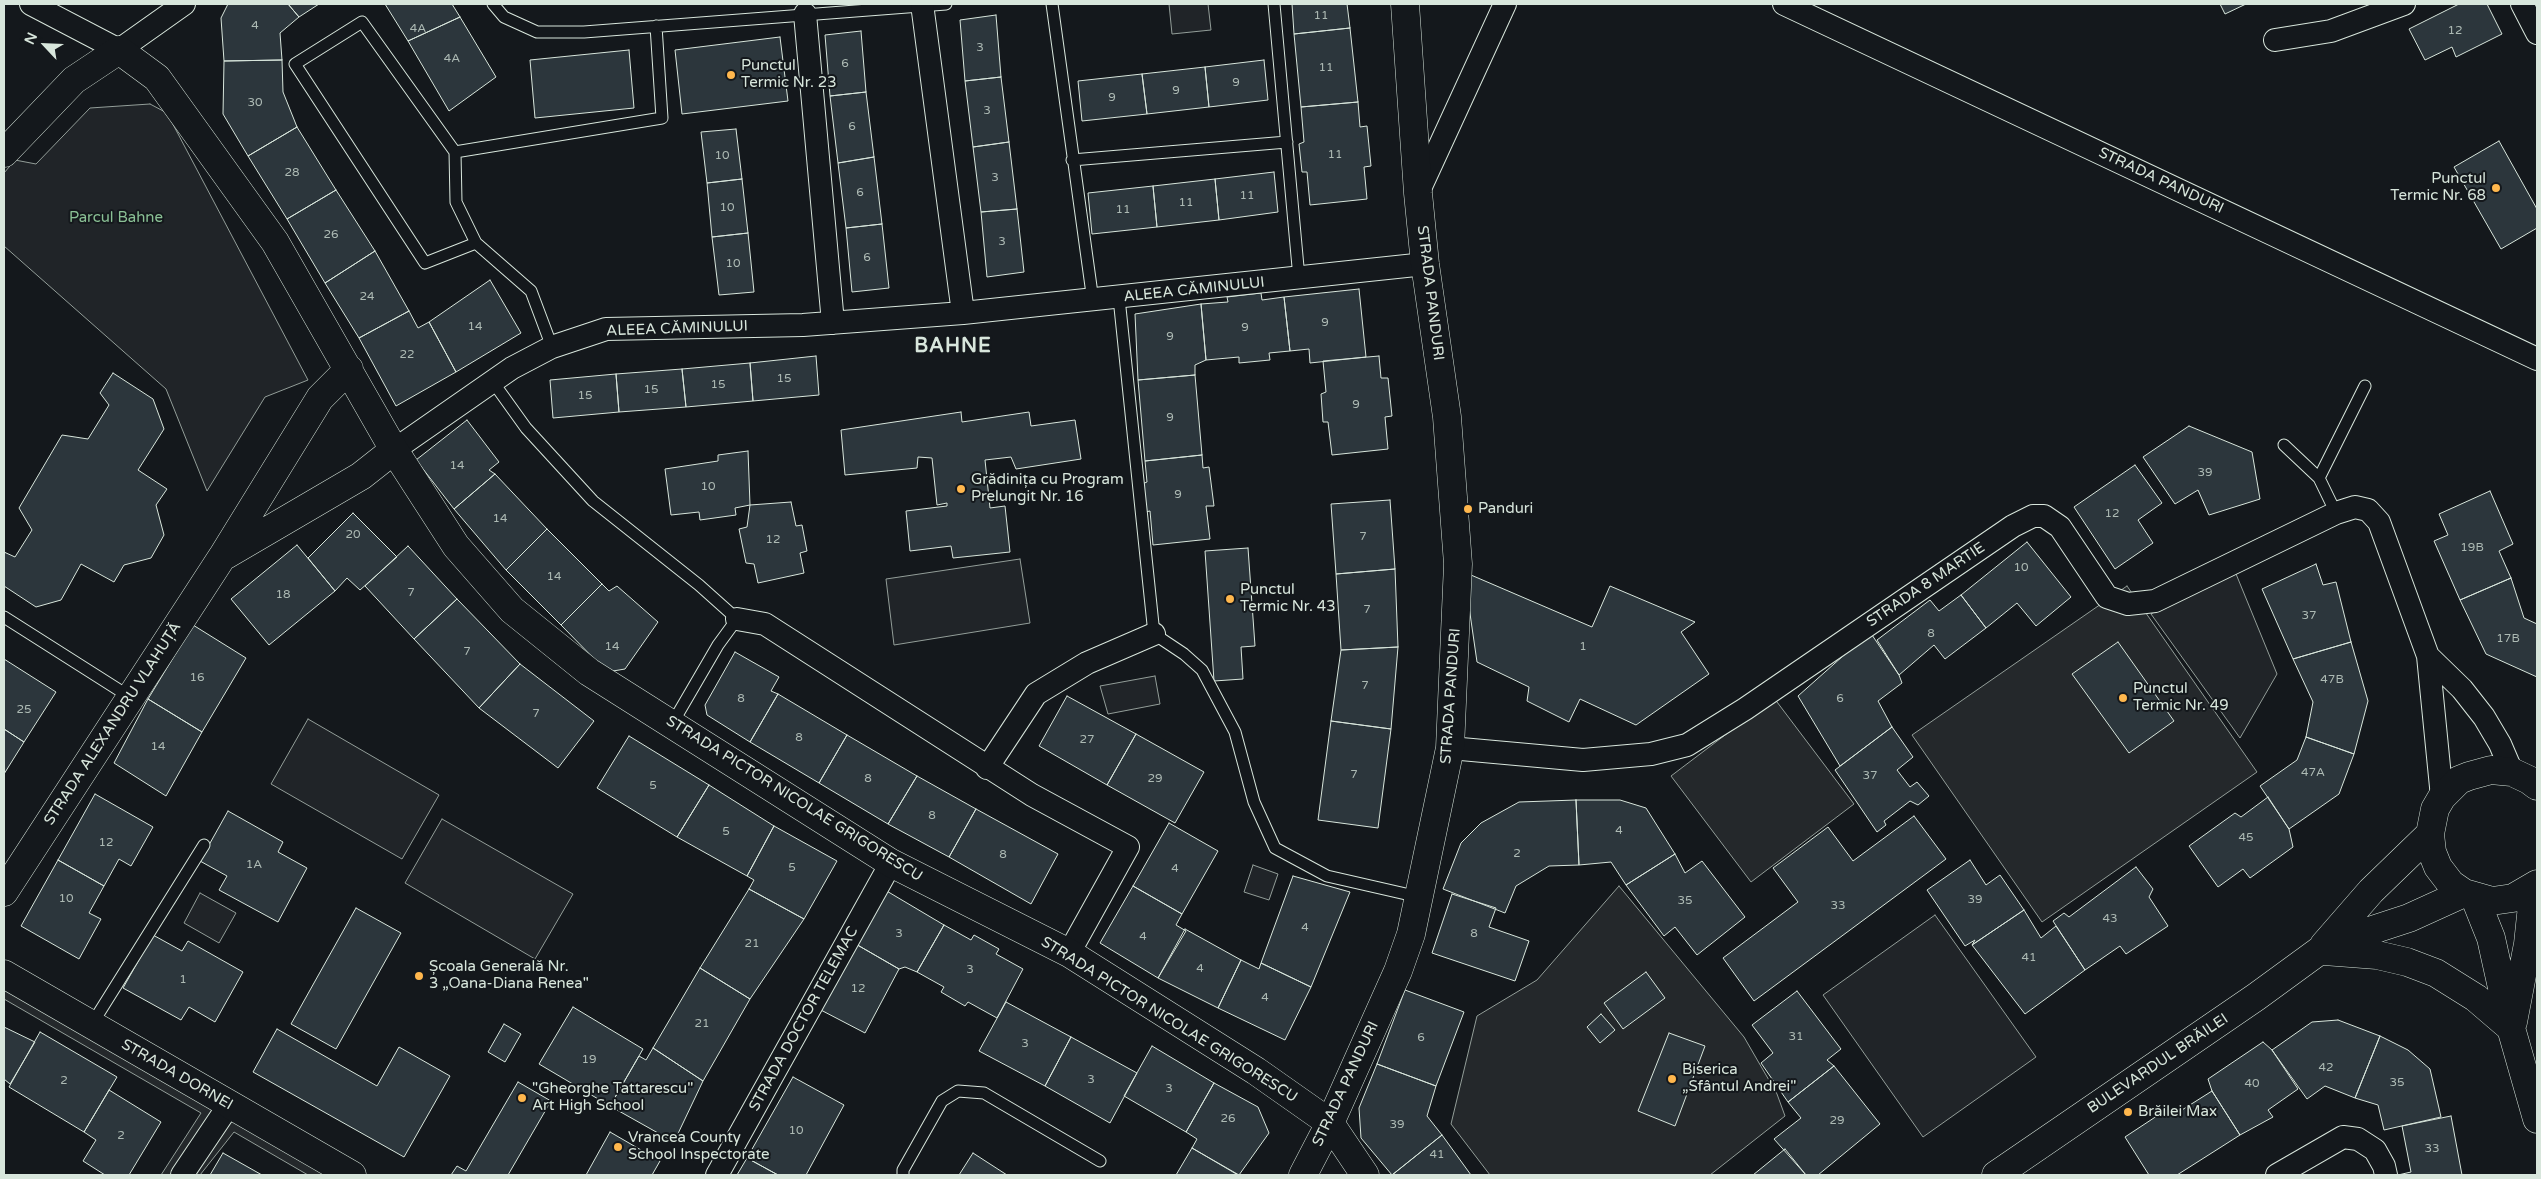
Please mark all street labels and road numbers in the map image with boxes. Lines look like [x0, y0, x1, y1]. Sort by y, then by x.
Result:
street label: STRADA PANDURI [2096, 144, 2226, 218]
street label: STRADA PANDURI [1413, 224, 1447, 362]
street label: ALEEA CĂMINULUI [1123, 274, 1265, 306]
street label: ALEEA CĂMINULUI [606, 318, 748, 340]
street label: STRADA 8 MARTIE [1864, 539, 1988, 631]
street label: STRADA ALEXANDRU VLAHUȚĂ [41, 619, 185, 829]
street label: STRADA PANDURI [1437, 628, 1465, 764]
street label: STRADA PICTOR NICOLAE GRIGORESCU [662, 712, 926, 886]
street label: STRADA DOCTOR TELEMAC [746, 924, 862, 1114]
street label: STRADA PICTOR NICOLAE GRIGORESCU [1037, 933, 1301, 1107]
street label: BULEVARDUL BRĂILEI [2084, 1010, 2232, 1118]
street label: STRADA PANDURI [1309, 1019, 1383, 1149]
street label: STRADA DORNEI [118, 1036, 236, 1114]

